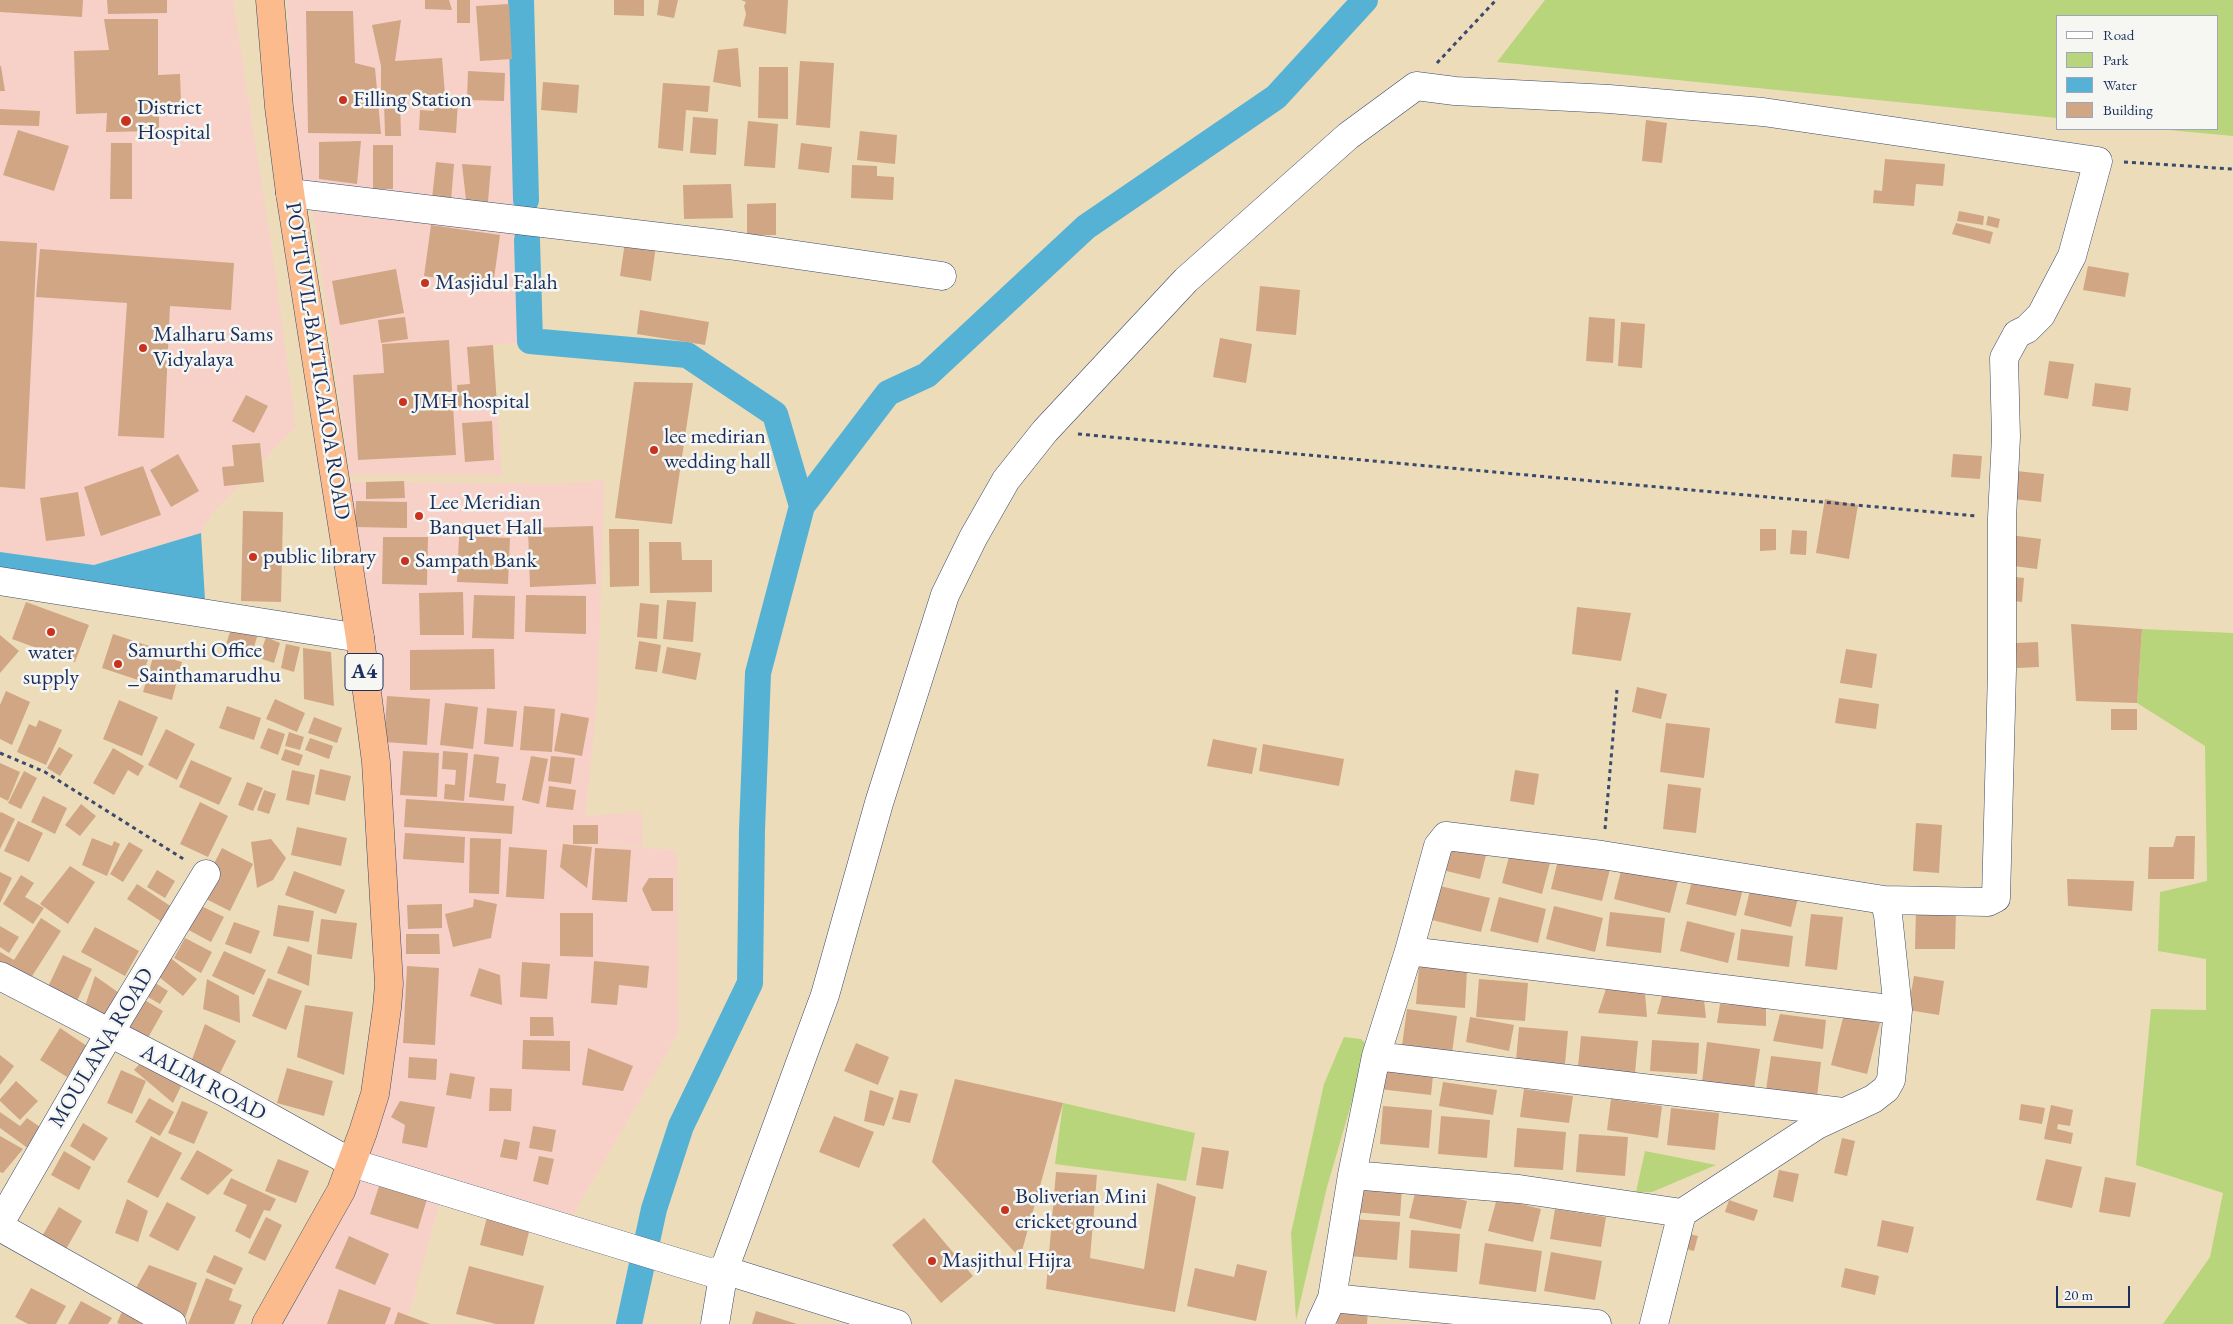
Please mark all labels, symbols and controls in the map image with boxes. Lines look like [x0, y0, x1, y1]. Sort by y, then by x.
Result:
legend [2056, 15, 2218, 130]
text: Road [2103, 25, 2134, 44]
text: Park [2103, 50, 2129, 69]
text: Water [2103, 75, 2137, 94]
place label: Filling Station [353, 87, 472, 113]
marker: Filling Station [337, 94, 349, 106]
place label: District Hospital [137, 95, 211, 146]
text: Building [2103, 100, 2153, 119]
marker: District Hospital [119, 114, 133, 128]
street label: POTTUVIL-BATTICALOA ROAD [279, 200, 355, 522]
place label: Masjidul Falah [435, 270, 558, 296]
marker: Masjidul Falah [419, 277, 431, 289]
place label: Malharu Sams Vidyalaya [153, 322, 273, 374]
marker: Malharu Sams Vidyalaya [137, 342, 149, 354]
place label: JMH hospital [413, 389, 530, 415]
marker: JMH hospital [397, 396, 409, 408]
place label: lee medirian wedding hall [664, 424, 771, 476]
marker: lee medirian wedding hall [648, 444, 660, 456]
place label: Lee Meridian Banquet Hall [429, 490, 542, 542]
marker: Lee Meridian Banquet Hall [413, 510, 425, 522]
place label: public library [263, 544, 376, 570]
place label: Sampath Bank [415, 548, 537, 574]
marker: public library [247, 551, 259, 563]
marker: Sampath Bank [399, 555, 411, 567]
marker: water supply [45, 626, 57, 638]
place label: Samurthi Office _Sainthamarudhu [128, 638, 281, 689]
place label: water supply [23, 640, 79, 691]
road number: A4 [345, 654, 383, 690]
marker: Samurthi Office _Sainthamarudhu [112, 658, 124, 670]
street label: MOULANA ROAD [44, 963, 160, 1133]
street label: AALIM ROAD [136, 1039, 270, 1127]
place label: Boliverian Mini cricket ground [1015, 1184, 1147, 1236]
marker: Boliverian Mini cricket ground [999, 1204, 1011, 1216]
place label: Masjithul Hijra [942, 1248, 1071, 1274]
marker: Masjithul Hijra [926, 1255, 938, 1267]
scale bar [2058, 1276, 2132, 1308]
text: 20 m [2064, 1285, 2093, 1304]

